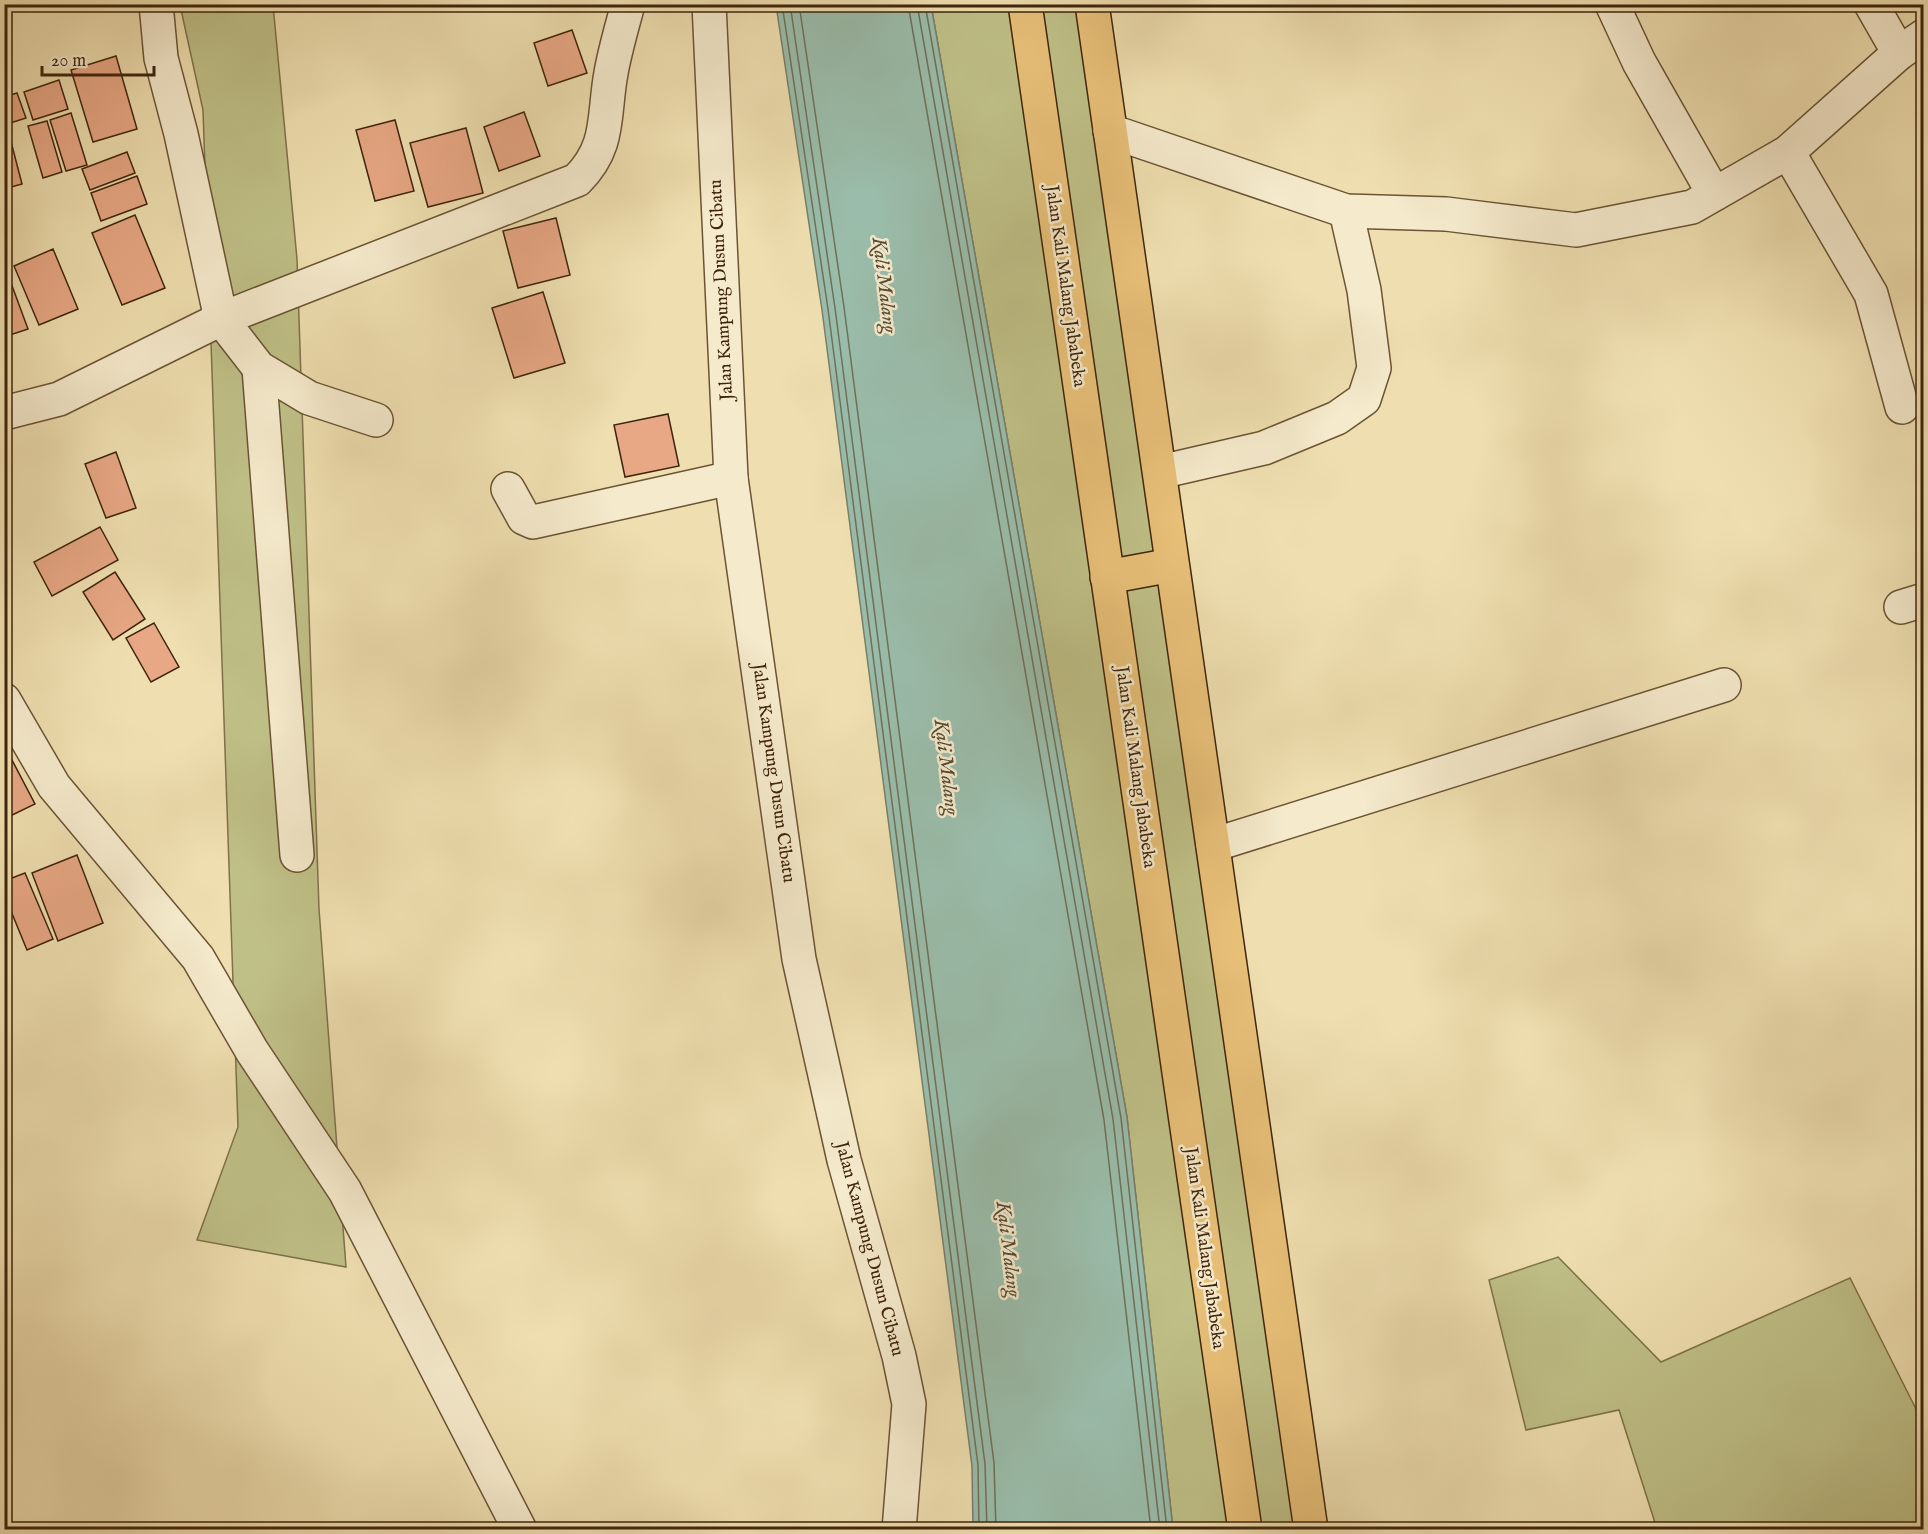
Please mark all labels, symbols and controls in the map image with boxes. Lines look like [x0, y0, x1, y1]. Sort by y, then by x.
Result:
scale bar [42, 39, 154, 77]
text: 20 m [51, 50, 86, 73]
street label: Jalan Kampung Dusun Cibatu [705, 179, 739, 403]
street label: Jalan Kali Malang Jababeka [1039, 182, 1091, 389]
water label: Kali Malang [865, 235, 902, 336]
street label: Jalan Kampung Dusun Cibatu [746, 660, 800, 884]
street label: Jalan Kali Malang Jababeka [1109, 663, 1161, 870]
water label: Kali Malang [927, 717, 964, 818]
street label: Jalan Kampung Dusun Cibatu [829, 1137, 909, 1359]
street label: Jalan Kali Malang Jababeka [1178, 1144, 1230, 1351]
water label: Kali Malang [989, 1199, 1026, 1300]

